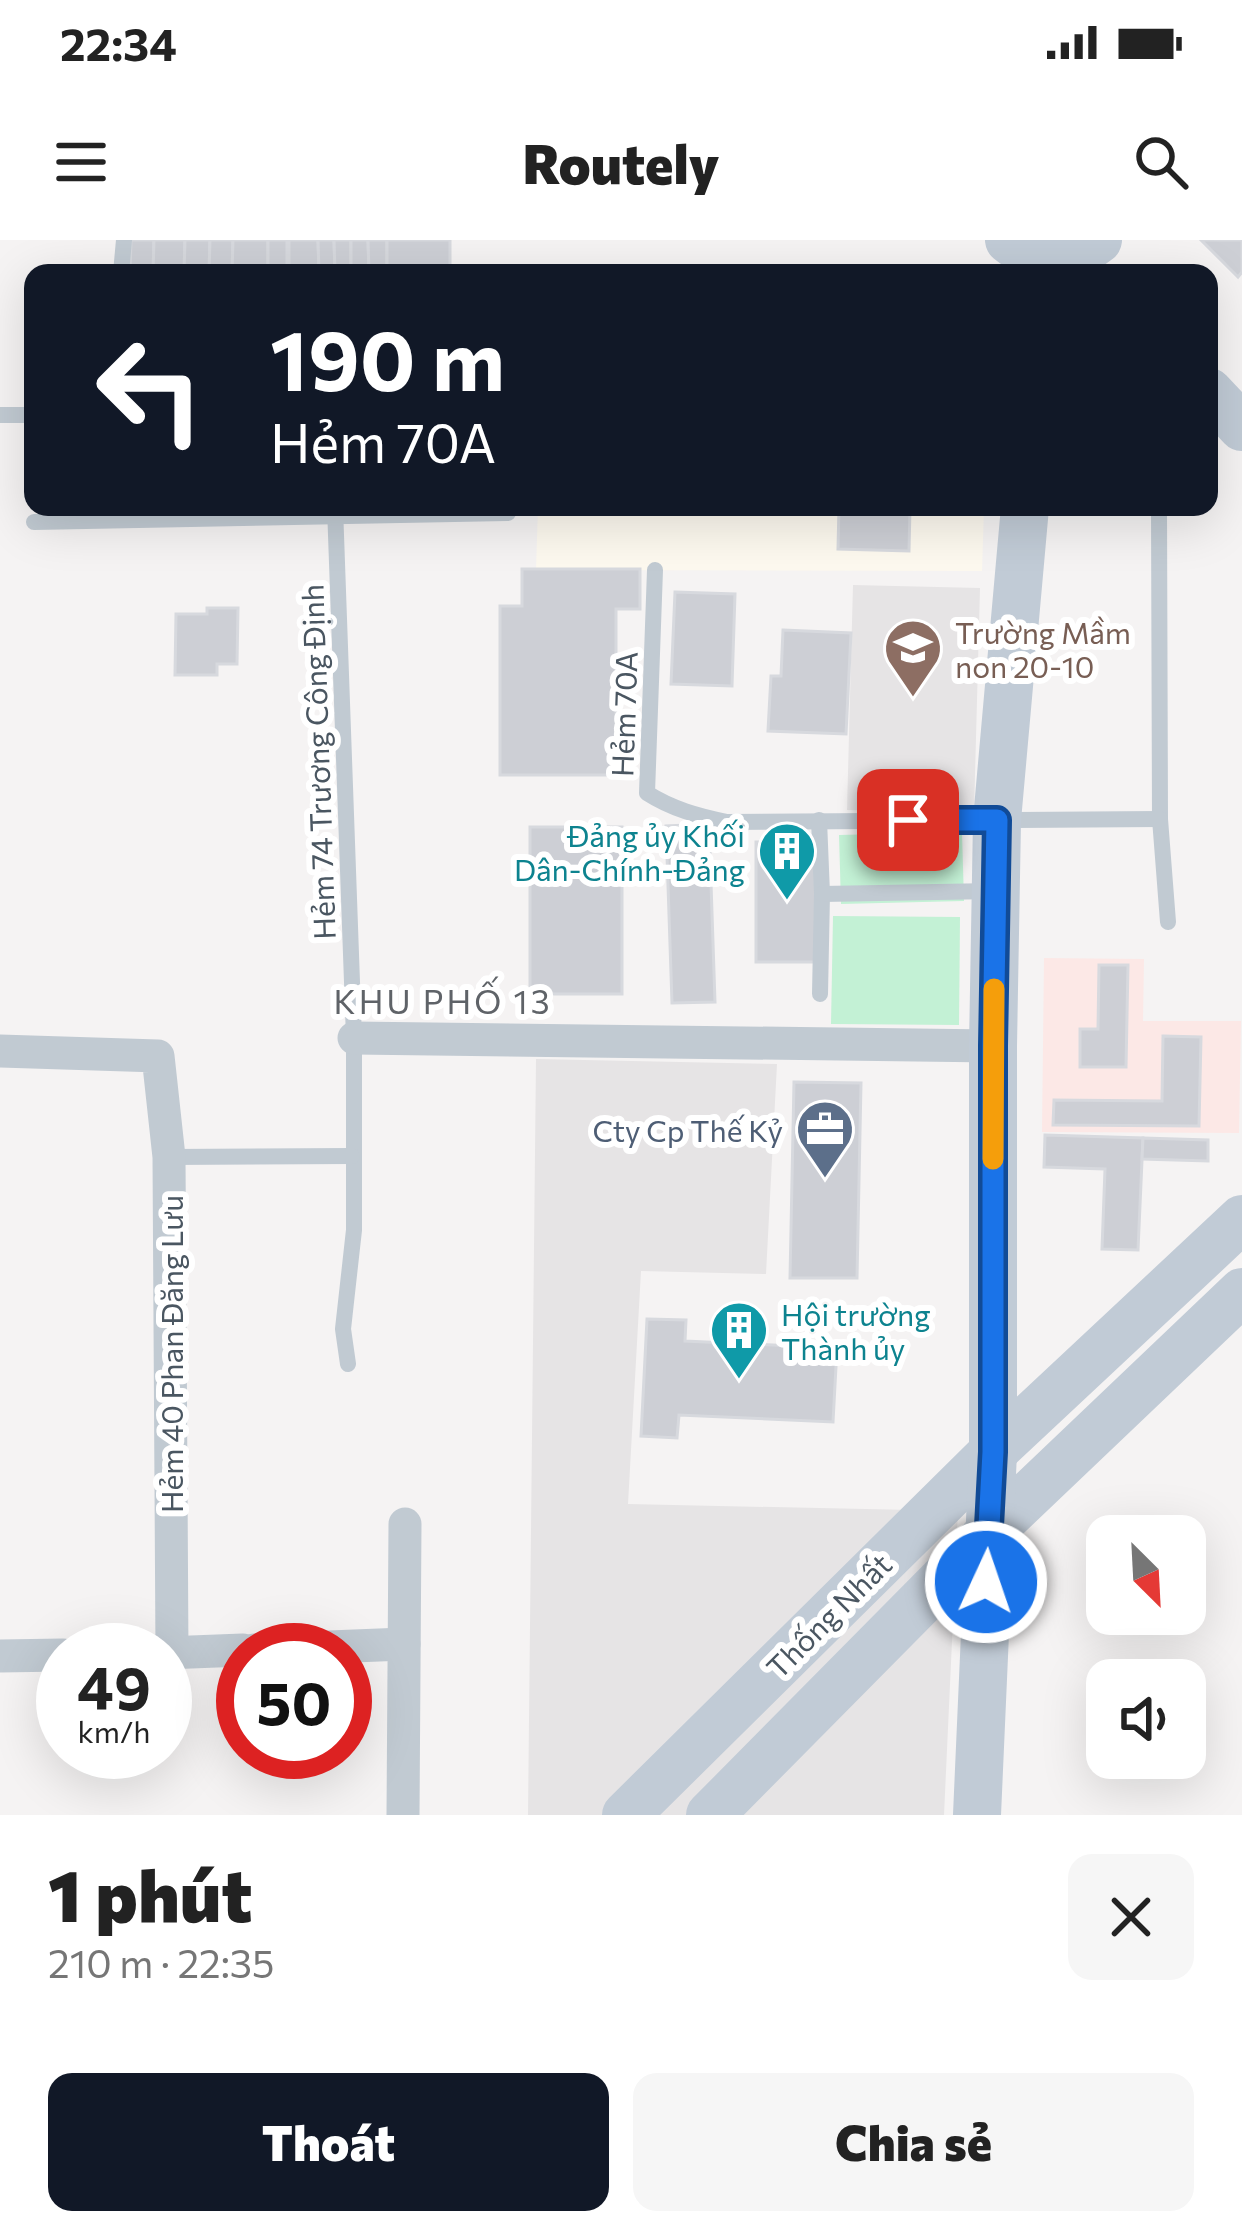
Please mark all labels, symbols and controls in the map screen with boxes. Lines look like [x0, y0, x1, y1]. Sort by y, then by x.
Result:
text: 22:34 [60, 15, 177, 70]
icon: menu [48, 129, 114, 195]
text: Routely [523, 129, 719, 195]
icon: search [1128, 129, 1194, 195]
text: 190 m [270, 306, 505, 408]
icon: left [72, 312, 228, 468]
text: Hẻm 70A [270, 408, 496, 474]
street label: Hẻm 74 Trương Công Định [292, 584, 342, 940]
place label: Trường Mầm non 20-10 [955, 613, 1131, 684]
school or university icon: Trường Mầm non 20-10 [882, 617, 944, 699]
street label: Hẻm 70A [602, 651, 644, 777]
pin [857, 769, 959, 871]
icon: arrive [875, 787, 941, 853]
place label: Đảng ủy Khối Dân-Chính-Đảng [514, 816, 745, 887]
building icon: Đảng ủy Khối Dân-Chính-Đảng [756, 820, 818, 902]
district label: KHU PHỐ 13 [334, 976, 552, 1021]
office icon: Cty Cp Thế Kỷ [794, 1098, 856, 1180]
place label: Cty Cp Thế Kỷ [593, 1111, 783, 1148]
street label: Hẻm 40 Phan Đăng Lưu [152, 1195, 189, 1513]
place label: Hội trường Thành ủy [781, 1295, 931, 1366]
building icon: Hội trường Thành ủy [708, 1299, 770, 1381]
north arrow [1086, 1515, 1206, 1635]
map controls [1086, 1515, 1206, 1779]
position arrow [923, 1519, 1049, 1645]
street label: Thống Nhất [758, 1545, 898, 1685]
speed limit sign: 50 [216, 1623, 372, 1779]
text: 49 [77, 1649, 151, 1722]
button: sound [1086, 1659, 1206, 1779]
text: km/h [78, 1712, 150, 1749]
text: 1 phút [48, 1849, 252, 1937]
button: close [1068, 1854, 1194, 1980]
text: 210 m · 22:35 [48, 1938, 275, 1986]
button: Thoát [48, 2073, 609, 2211]
button: Chia sẻ [633, 2073, 1194, 2211]

